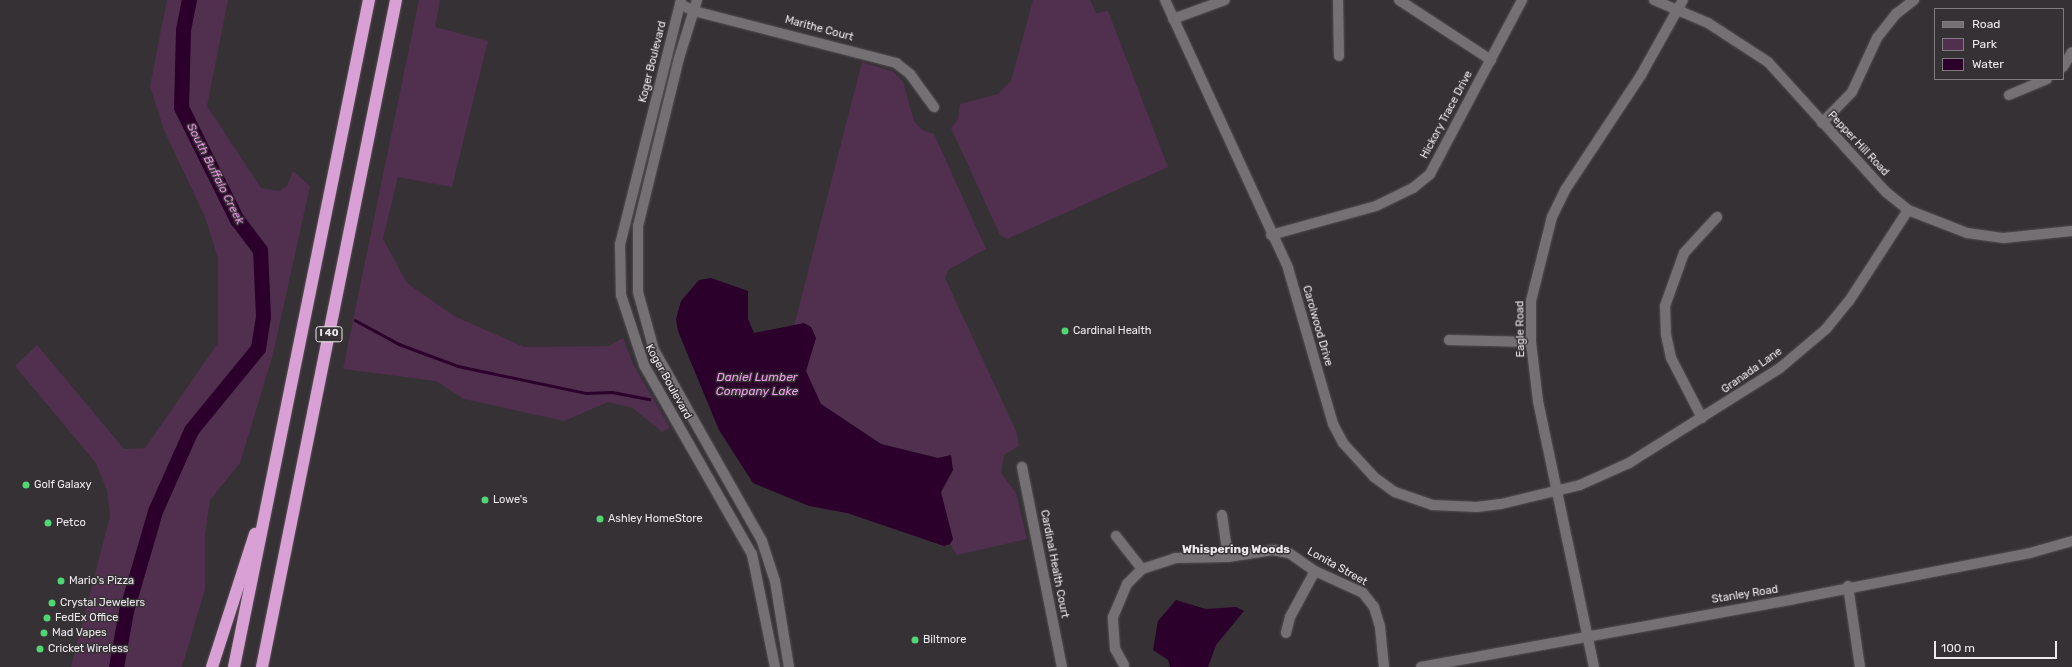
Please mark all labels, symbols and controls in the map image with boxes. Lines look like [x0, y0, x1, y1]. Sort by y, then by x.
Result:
legend [1934, 8, 2064, 80]
street label: Marithe Court [783, 14, 855, 44]
text: Road [1972, 17, 2000, 31]
street label: Koger Boulevard [636, 20, 670, 104]
text: Park [1972, 37, 1997, 51]
text: Water [1972, 57, 2004, 71]
street label: Hickory Trace Drive [1418, 69, 1476, 161]
street label: Pepper Hill Road [1825, 109, 1891, 179]
water label: South Buffalo Creek [183, 121, 247, 227]
street label: Carolwood Drive [1299, 284, 1335, 368]
street label: Eagle Road [1514, 300, 1528, 358]
place label: Cardinal Health [1073, 324, 1152, 338]
road number: I 40 [315, 326, 343, 342]
marker: Cardinal Health [1060, 326, 1070, 336]
street label: Koger Boulevard [642, 342, 694, 422]
street label: Granada Lane [1719, 345, 1785, 397]
water label: Daniel Lumber Company Lake [716, 371, 798, 399]
place label: Golf Galaxy [34, 478, 92, 492]
marker: Golf Galaxy [21, 480, 31, 490]
place label: Lowe's [493, 493, 528, 507]
marker: Lowe's [480, 495, 490, 505]
street label: Cardinal Health Court [1037, 509, 1071, 619]
place label: Ashley HomeStore [608, 512, 703, 526]
marker: Ashley HomeStore [595, 514, 605, 524]
place label: Petco [56, 516, 86, 530]
marker: Petco [43, 518, 53, 528]
district label: Whispering Woods [1182, 543, 1290, 557]
street label: Lonita Street [1305, 545, 1369, 589]
place label: Mario's Pizza [69, 574, 134, 588]
marker: Mario's Pizza [56, 576, 66, 586]
street label: Stanley Road [1711, 583, 1779, 607]
place label: Crystal Jewelers [60, 596, 145, 610]
marker: Crystal Jewelers [47, 598, 57, 608]
place label: FedEx Office [55, 611, 118, 625]
marker: FedEx Office [42, 613, 52, 623]
place label: Mad Vapes [52, 626, 107, 640]
marker: Mad Vapes [39, 628, 49, 638]
place label: Biltmore [923, 633, 966, 647]
scale bar [1936, 633, 2059, 659]
marker: Biltmore [910, 635, 920, 645]
text: 100 m [1941, 641, 1975, 655]
place label: Cricket Wireless [48, 642, 129, 656]
marker: Cricket Wireless [35, 644, 45, 654]

